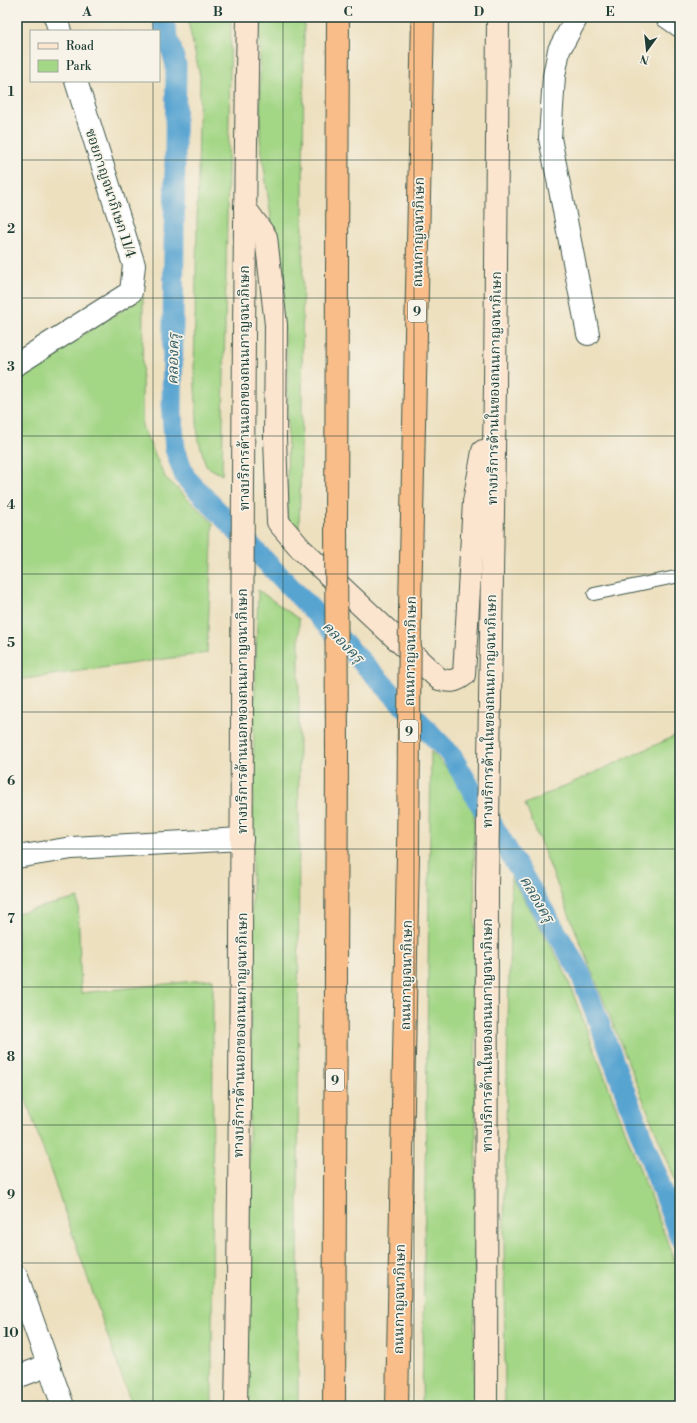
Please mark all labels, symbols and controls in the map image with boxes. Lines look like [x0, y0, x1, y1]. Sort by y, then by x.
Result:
text: A [81, 4, 92, 20]
text: B [213, 4, 223, 20]
text: C [343, 4, 353, 20]
text: D [474, 4, 484, 20]
text: E [605, 4, 615, 20]
legend [30, 30, 160, 82]
north arrow [627, 30, 667, 70]
text: Road [66, 39, 94, 54]
text: N [638, 51, 651, 67]
text: Park [66, 59, 92, 74]
text: 1 [8, 84, 15, 100]
street label: ซอยกาญจนาภิเษก 11/4 [81, 127, 139, 260]
street label: ถนนกาญจนาภิเษก [409, 177, 429, 287]
text: 2 [7, 221, 15, 237]
street label: ทางบริการด้านนอกของถนนกาญจนาภิเษก [236, 265, 254, 511]
street label: ทางบริการด้านในของถนนกาญจนาภิเษก [482, 271, 506, 505]
road number: 9 [408, 300, 426, 322]
water label: คลองครุ [164, 331, 183, 385]
text: 3 [7, 359, 15, 375]
text: 4 [7, 497, 16, 513]
street label: ทางบริการด้านนอกของถนนกาญจนาภิเษก [234, 588, 252, 834]
street label: ทางบริการด้านในของถนนกาญจนาภิเษก [477, 594, 501, 828]
street label: ถนนกาญจนาภิเษก [401, 596, 421, 706]
water label: คลองครุ [318, 617, 368, 669]
text: 5 [7, 635, 15, 651]
road number: 9 [400, 720, 418, 742]
text: 6 [7, 773, 15, 789]
water label: คลองครุ [515, 872, 559, 928]
text: 7 [7, 911, 15, 927]
street label: ทางบริการด้านนอกของถนนกาญจนาภิเษก [230, 912, 252, 1158]
street label: ทางบริการด้านในของถนนกาญจนาภิเษก [477, 918, 497, 1152]
street label: ถนนกาญจนาภิเษก [397, 920, 417, 1030]
text: 8 [7, 1049, 15, 1065]
road number: 9 [326, 1069, 344, 1091]
text: 9 [7, 1187, 15, 1203]
street label: ถนนกาญจนาภิเษก [390, 1244, 410, 1354]
text: 10 [3, 1325, 19, 1341]

